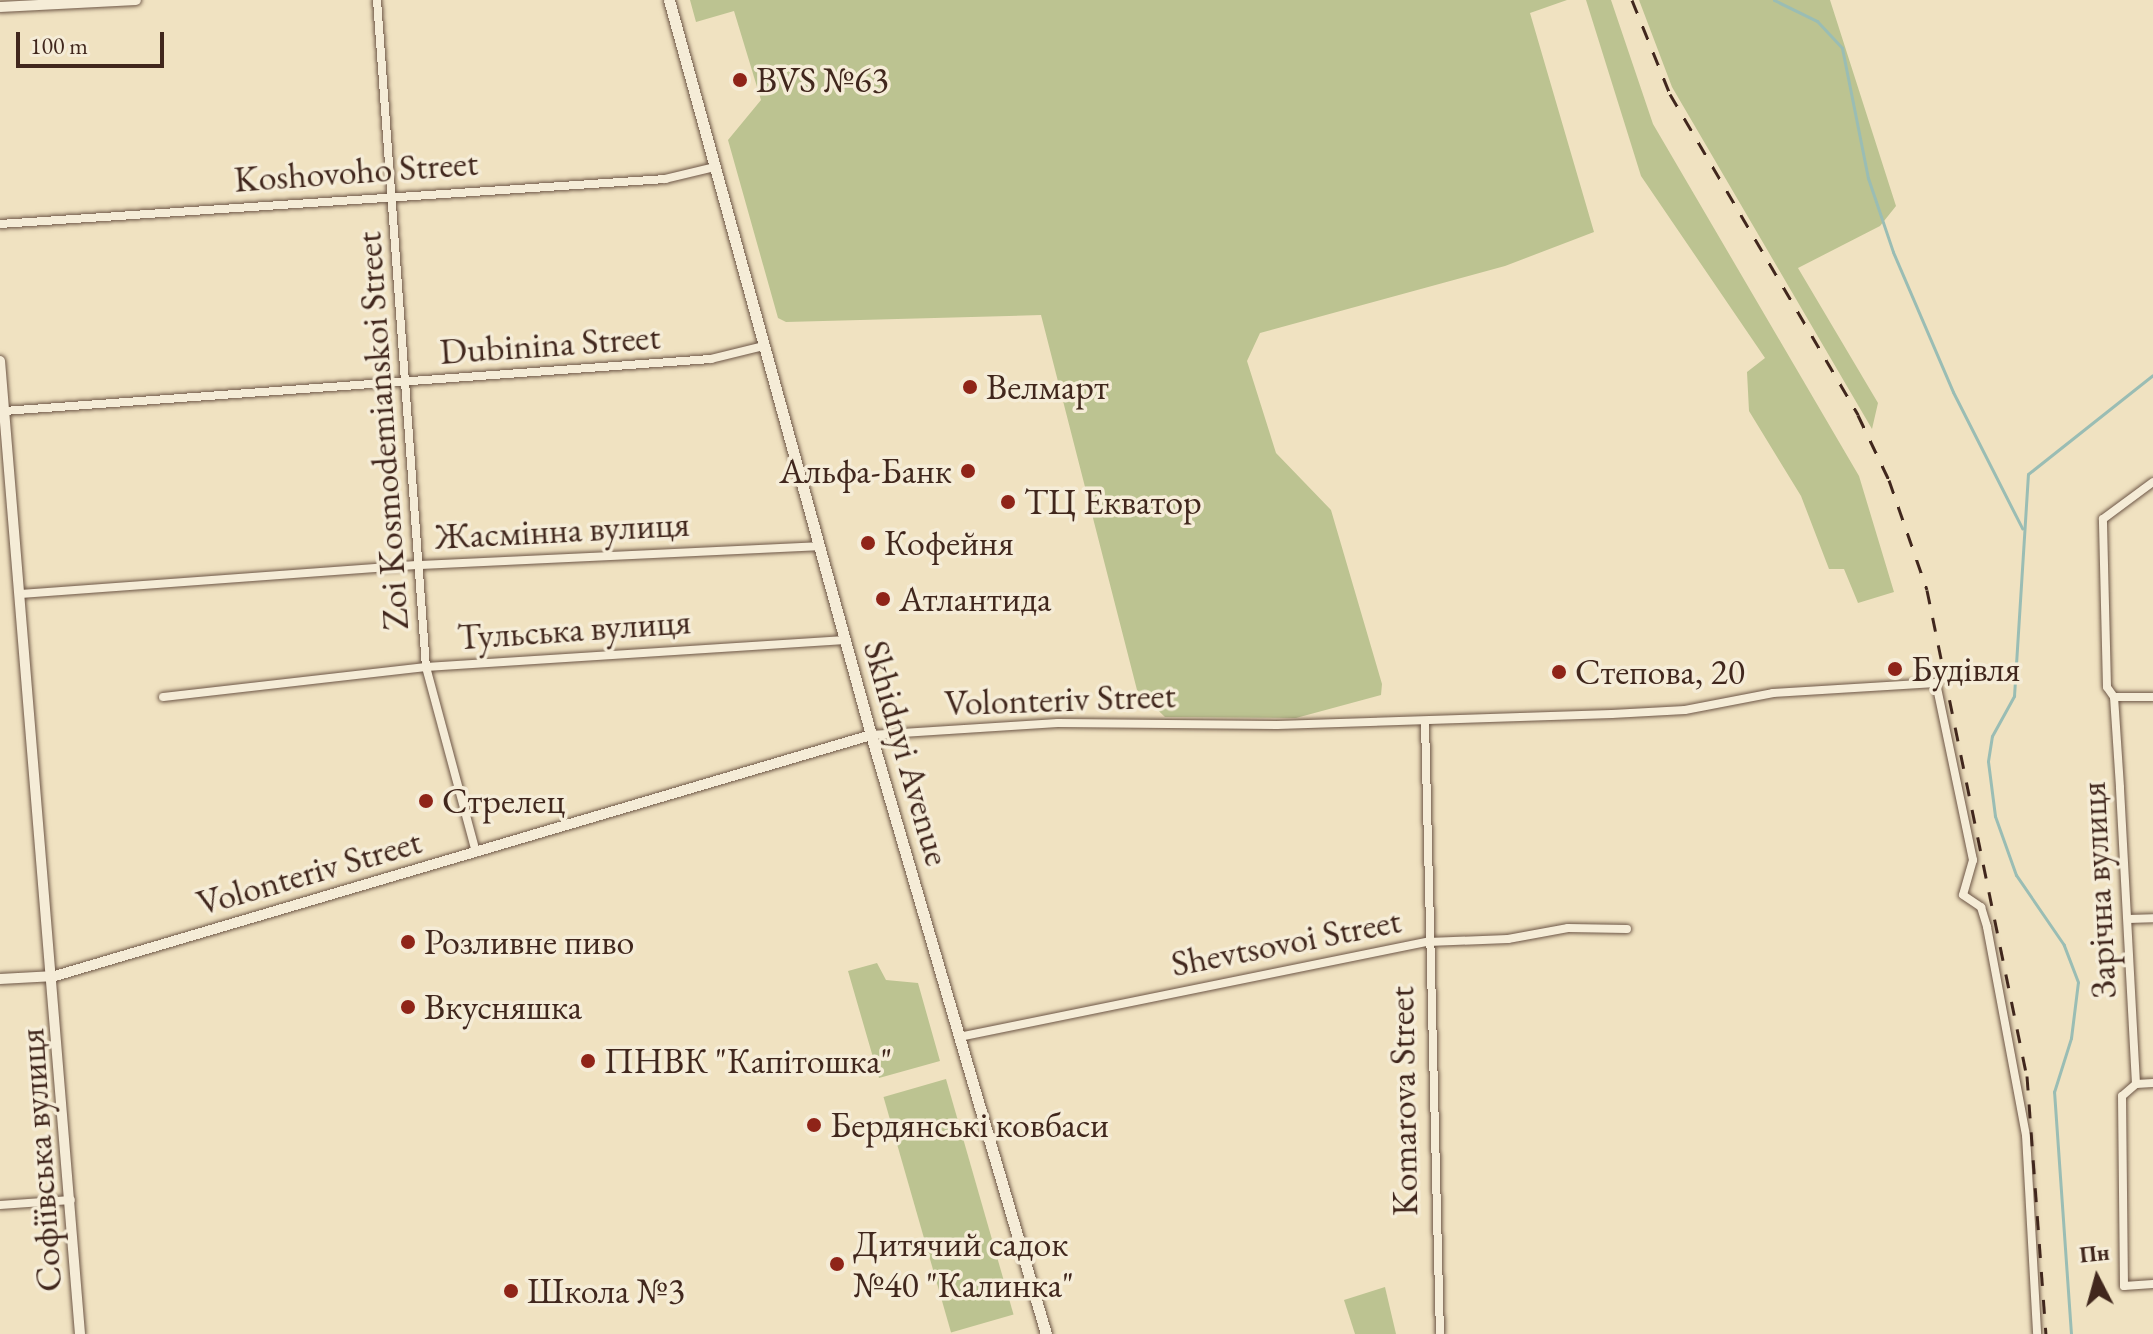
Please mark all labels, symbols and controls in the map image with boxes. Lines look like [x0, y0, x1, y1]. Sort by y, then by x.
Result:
scale bar [20, 16, 168, 66]
text: 100 m [30, 30, 88, 61]
place label: BVS №63 [756, 58, 889, 102]
marker: BVS №63 [731, 71, 749, 89]
street label: Koshovoho Street [232, 141, 480, 201]
street label: Zoi Kosmodemianskoi Street [347, 230, 417, 632]
street label: Dubinina Street [438, 315, 662, 373]
place label: Велмарт [986, 365, 1109, 409]
marker: Велмарт [961, 378, 979, 396]
place label: Альфа-Банк [779, 449, 952, 493]
marker: Альфа-Банк [959, 462, 977, 480]
place label: ТЦ Екватор [1024, 480, 1202, 524]
marker: ТЦ Екватор [999, 493, 1017, 511]
street label: Жасмінна вулиця [433, 502, 691, 558]
place label: Кофейня [884, 521, 1014, 565]
marker: Кофейня [859, 534, 877, 552]
place label: Атлантида [899, 577, 1051, 621]
marker: Атлантида [874, 590, 892, 608]
street label: Тульська вулиця [456, 599, 692, 659]
street label: Skhidnyi Avenue [854, 636, 960, 870]
place label: Будівля [1911, 647, 2020, 691]
place label: Степова, 20 [1575, 650, 1745, 694]
marker: Будівля [1886, 660, 1904, 678]
marker: Степова, 20 [1550, 663, 1568, 681]
street label: Volonteriv Street [944, 673, 1176, 725]
place label: Стрелец [442, 779, 565, 823]
street label: Зарічна вулиця [2071, 780, 2125, 1000]
marker: Стрелец [417, 792, 435, 810]
street label: Volonteriv Street [192, 819, 426, 925]
street label: Shevtsovoi Street [1167, 899, 1405, 985]
place label: Розливне пиво [424, 920, 634, 964]
marker: Розливне пиво [399, 933, 417, 951]
place label: Вкусняшка [424, 985, 582, 1029]
street label: Komarova Street [1379, 986, 1427, 1216]
marker: Вкусняшка [399, 998, 417, 1016]
street label: Софіївська вулиця [9, 1027, 71, 1293]
place label: ПНВК "Капітошка" [604, 1039, 892, 1083]
marker: ПНВК "Капітошка" [579, 1052, 597, 1070]
place label: Бердянські ковбаси [830, 1103, 1109, 1147]
marker: Бердянські ковбаси [805, 1116, 823, 1134]
place label: Дитячий садок №40 "Калинка" [853, 1221, 1074, 1306]
north arrow [2057, 1238, 2137, 1318]
text: Пн [2078, 1238, 2111, 1270]
marker: Дитячий садок №40 "Калинка" [828, 1255, 846, 1273]
place label: Школа №3 [527, 1269, 685, 1313]
marker: Школа №3 [502, 1282, 520, 1300]

